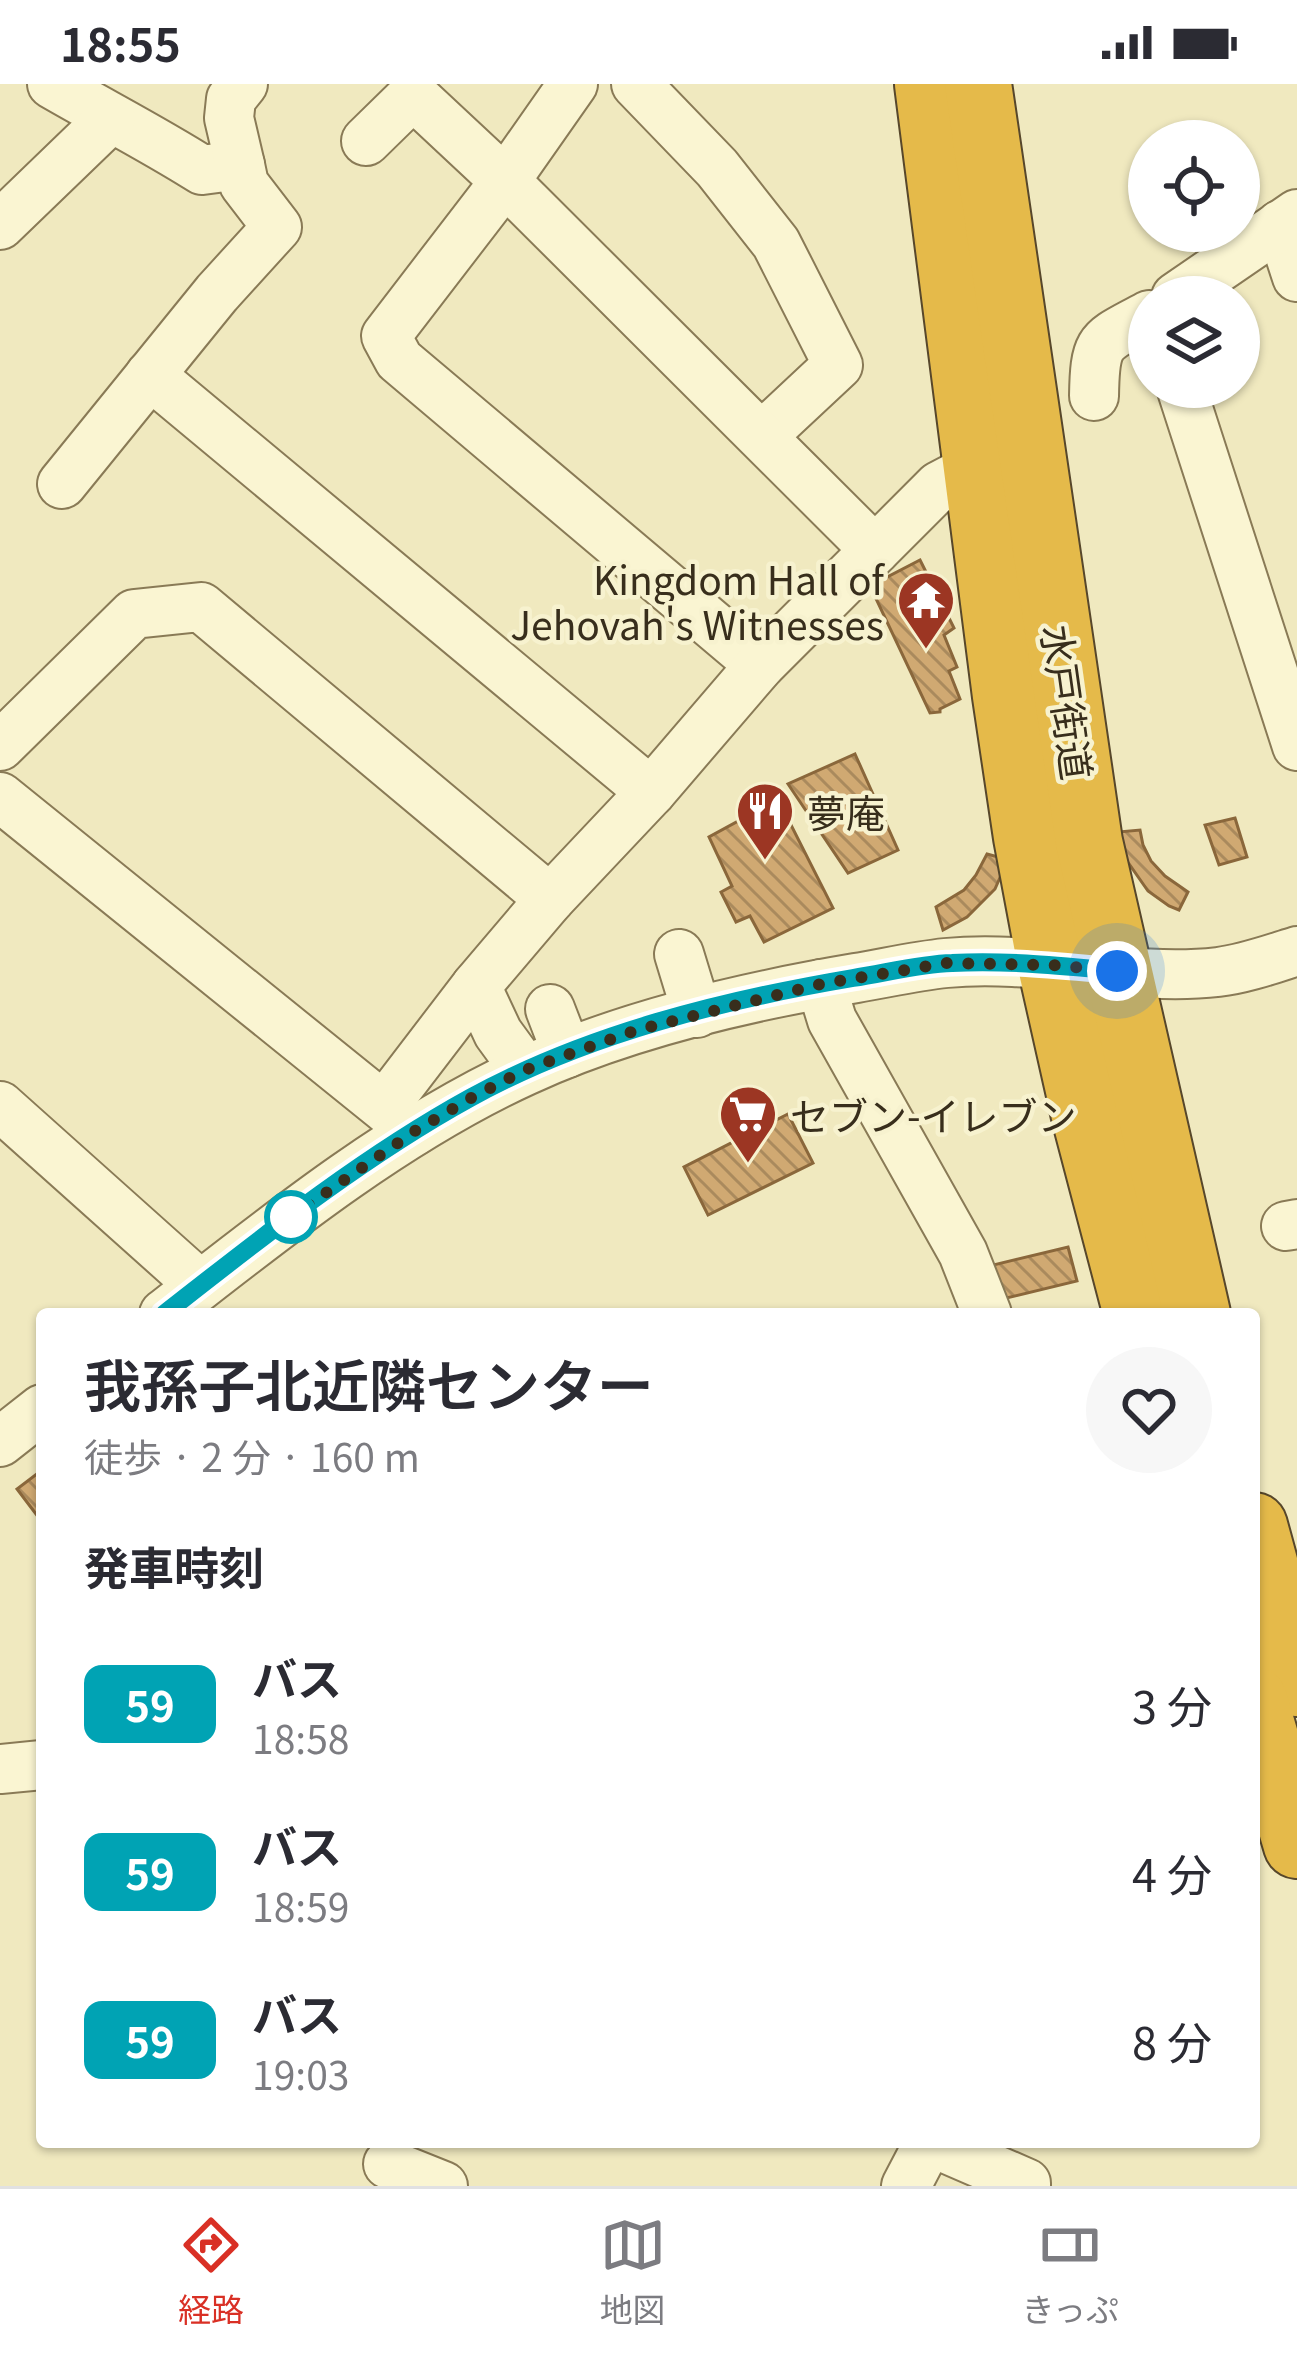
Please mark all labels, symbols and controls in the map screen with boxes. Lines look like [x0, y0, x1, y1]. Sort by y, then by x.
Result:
text: 18:55 [60, 10, 181, 75]
map controls [1128, 120, 1260, 408]
button: locate [1128, 120, 1260, 252]
button: layers [1128, 276, 1260, 408]
place label: Kingdom Hall of Jehovah's Witnesses [510, 550, 885, 651]
temple icon: Kingdom Hall of Jehovah's Witnesses [895, 569, 957, 651]
street label: 水戸街道 [1030, 621, 1108, 783]
restaurant icon: 夢庵 [734, 780, 796, 862]
place label: 夢庵 [807, 783, 885, 839]
your location [1087, 941, 1147, 1001]
supermarket icon: セブン-イレブン [717, 1083, 779, 1165]
place label: セブン-イレブン [790, 1086, 1077, 1142]
unlabelled marker [266, 1192, 316, 1242]
text: 我孫子北近隣センター [84, 1341, 654, 1423]
button: heart [1086, 1347, 1212, 1473]
text: 徒歩 · 2 分 · 160 m [84, 1427, 420, 1483]
text: 発車時刻 [84, 1533, 264, 1598]
text: バス [252, 1644, 342, 1709]
text: 3 分 [1132, 1672, 1212, 1737]
text: 59 [125, 1673, 175, 1734]
text: 18:58 [252, 1709, 349, 1765]
text: バス [252, 1812, 342, 1877]
text: 4 分 [1132, 1840, 1212, 1905]
text: 59 [125, 1841, 175, 1902]
text: 18:59 [252, 1877, 349, 1933]
text: バス [252, 1980, 342, 2045]
text: 8 分 [1132, 2008, 1212, 2073]
text: 59 [125, 2009, 175, 2070]
text: 19:03 [252, 2045, 349, 2101]
tab: 経路 [178, 2212, 244, 2332]
tab: 地図 [600, 2212, 666, 2332]
tab: きっぷ [1021, 2212, 1119, 2332]

